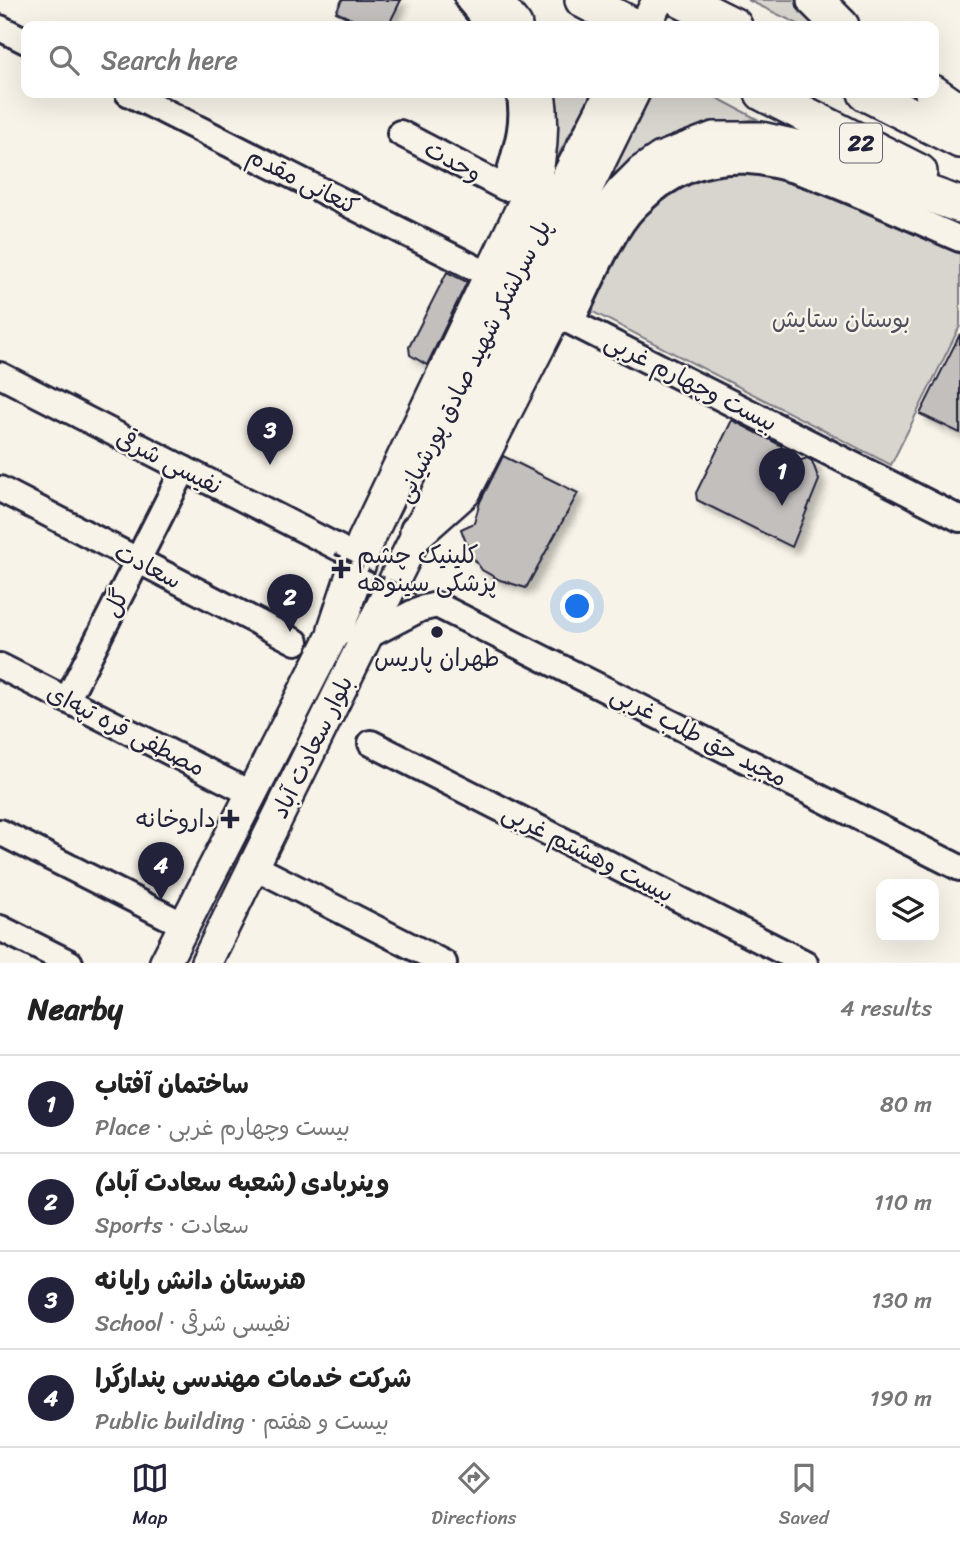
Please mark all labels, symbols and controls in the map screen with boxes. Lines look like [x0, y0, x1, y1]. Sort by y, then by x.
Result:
search box [21, 21, 939, 98]
text: Search here [101, 37, 238, 83]
icon: search [45, 41, 83, 79]
road number: 22 [840, 124, 882, 162]
street label: وحدت [416, 128, 490, 194]
street label: کنعانی مقدم [240, 135, 366, 227]
street label: پل سرلشکر شهید صادق پورشیانی [383, 212, 563, 510]
park label: بوستان ستایش [772, 298, 910, 340]
street label: بیست وچهارم غربی [597, 320, 785, 444]
pin: 3 [247, 407, 293, 465]
street label: نفیسی شرقی [108, 417, 230, 507]
pin: 1 [759, 448, 805, 506]
street label: سعادت [107, 531, 189, 601]
place label: کلینیک چشم پزشکی سینوهه [357, 534, 497, 604]
marker: کلینیک چشم پزشکی سینوهه [331, 559, 351, 579]
pin: 2 [267, 574, 313, 632]
street label: گل [91, 581, 141, 625]
your location [560, 589, 594, 623]
marker: طهران پاریس [429, 624, 445, 640]
place label: طهران پاریس [374, 637, 500, 679]
street label: بلوار سعادت آباد [259, 668, 365, 826]
street label: مصطفی قره تپه‌ای [39, 672, 213, 788]
street label: مجید حق طلب غربی [603, 673, 795, 799]
street label: بیست وهشتم غربی [495, 792, 681, 914]
place label: داروخانه [136, 798, 216, 840]
marker: داروخانه [222, 811, 238, 827]
pin: 4 [138, 842, 184, 900]
map controls [876, 879, 939, 942]
button: layers [876, 879, 939, 942]
text: Nearby [28, 982, 123, 1036]
text: 4 results [840, 988, 932, 1029]
text: ساختمان آفتاب [95, 1061, 249, 1107]
text: 1 [46, 1084, 56, 1125]
text: 80 m [880, 1084, 932, 1125]
text: Place · بیست وچهارم غربی [95, 1107, 350, 1148]
text: وینربادی (شعبه سعادت آباد) [95, 1159, 389, 1205]
text: 2 [44, 1182, 58, 1223]
text: 110 m [874, 1182, 932, 1223]
text: Sports · سعادت [95, 1205, 249, 1246]
text: هنرستان دانش رایانه [95, 1257, 306, 1303]
text: 3 [45, 1280, 57, 1321]
text: 130 m [871, 1280, 932, 1321]
text: School · نفیسی شرقی [95, 1303, 291, 1344]
text: شرکت خدمات مهندسى پندارگرا [95, 1355, 411, 1401]
text: 4 [44, 1378, 58, 1419]
text: 190 m [870, 1378, 932, 1419]
text: Public building · بیست و هفتم [95, 1401, 389, 1442]
tab: Map [131, 1459, 169, 1534]
tab: Directions [431, 1459, 517, 1534]
tab: Saved [779, 1459, 829, 1534]

